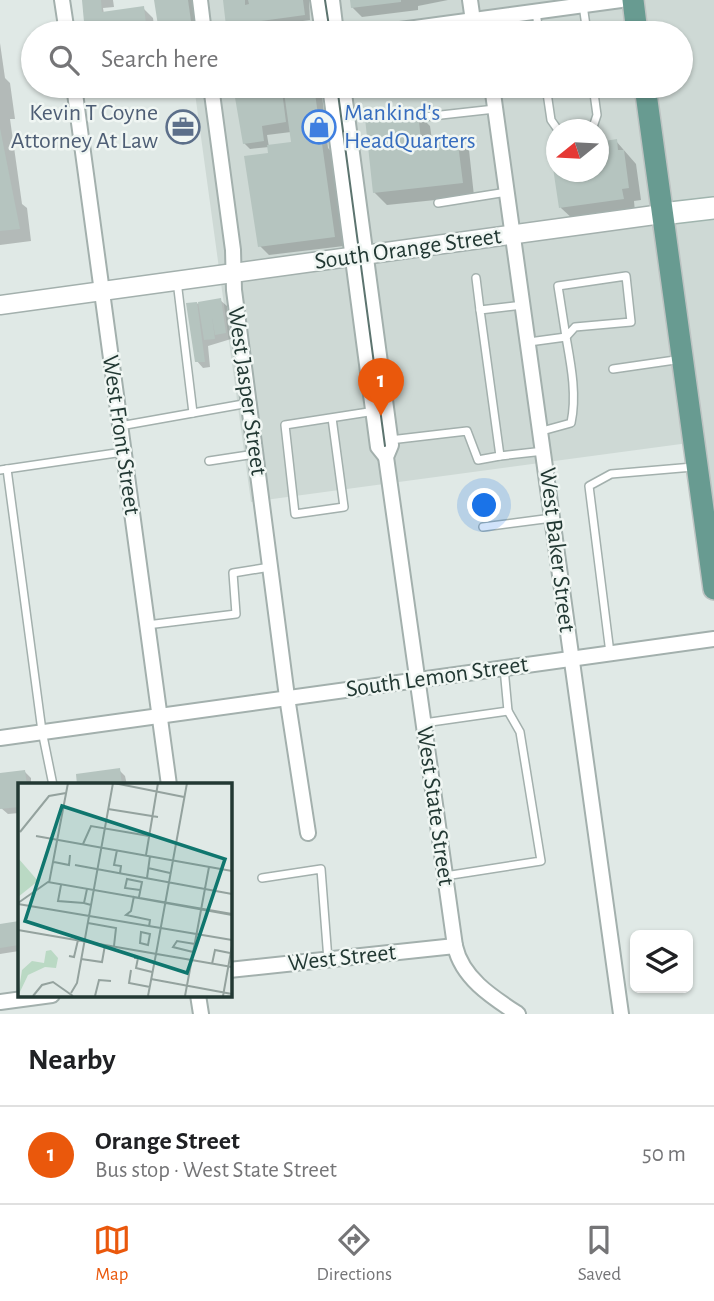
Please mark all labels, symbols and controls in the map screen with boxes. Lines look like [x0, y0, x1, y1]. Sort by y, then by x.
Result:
search box [21, 21, 693, 98]
icon: search [45, 41, 83, 79]
text: Search here [101, 46, 219, 72]
place label: Kevin T Coyne Attorney At Law [11, 101, 158, 153]
place label: Mankind's HeadQuarters [344, 101, 476, 153]
office icon: Kevin T Coyne Attorney At Law [164, 108, 202, 146]
shop icon: Mankind's HeadQuarters [300, 108, 338, 146]
north arrow [546, 119, 609, 182]
street label: South Orange Street [313, 224, 503, 274]
street label: West Jasper Street [223, 305, 271, 477]
street label: West Front Street [98, 353, 144, 517]
pin: 1 [358, 358, 404, 416]
street label: West Baker Street [535, 466, 579, 634]
your location [467, 488, 501, 522]
street label: South Lemon Street [345, 652, 530, 702]
street label: West State Street [412, 725, 458, 888]
inset map [18, 783, 231, 996]
map controls [630, 930, 693, 993]
button: layers [630, 930, 693, 993]
street label: West Street [287, 940, 398, 976]
text: Nearby [28, 1045, 116, 1075]
text: Orange Street [95, 1128, 240, 1154]
text: 1 [47, 1143, 55, 1166]
text: 50 m [642, 1143, 686, 1166]
text: Bus stop · West State Street [95, 1159, 337, 1182]
tab: Map [93, 1221, 131, 1286]
tab: Directions [316, 1221, 392, 1286]
tab: Saved [578, 1221, 621, 1286]

